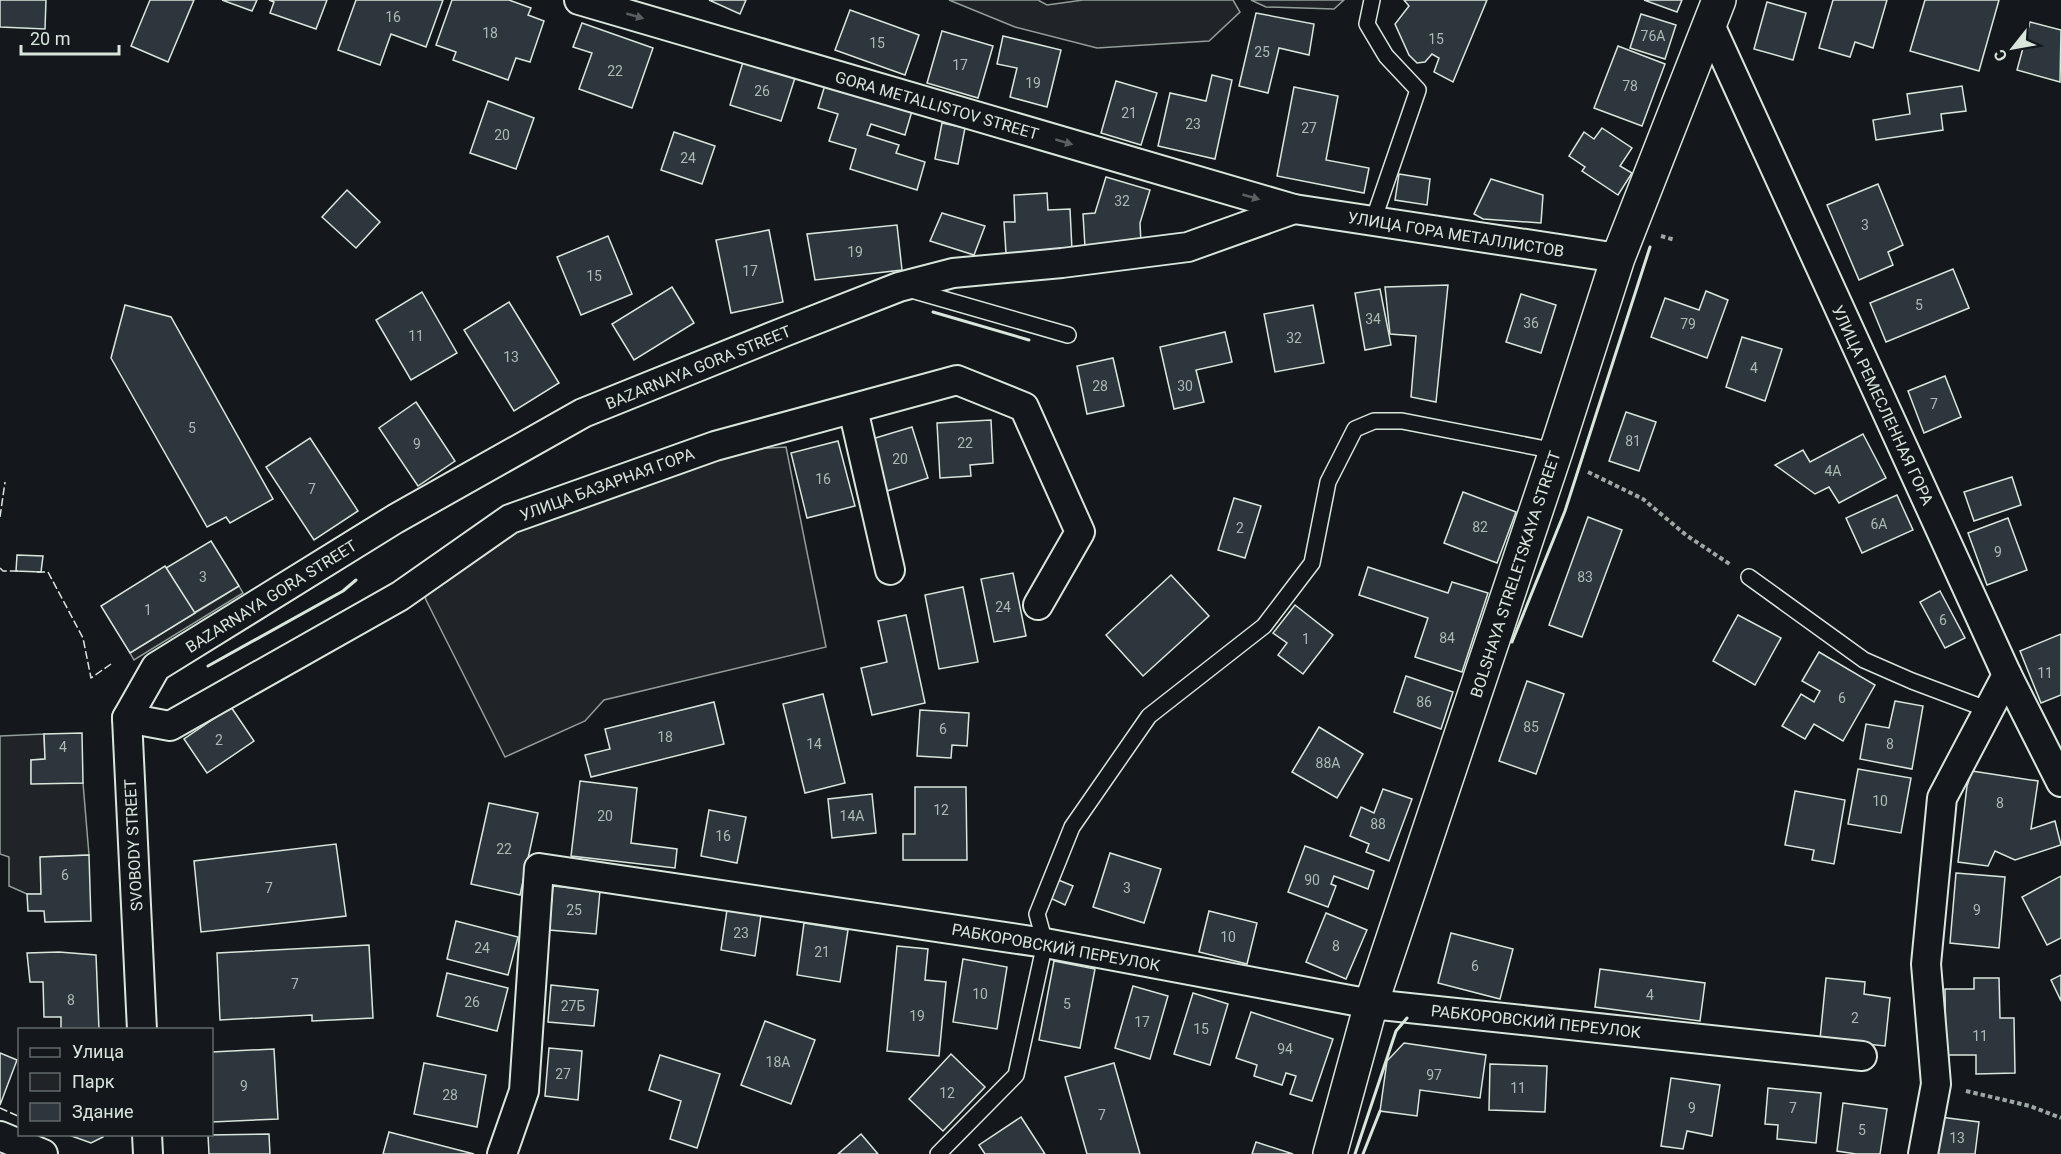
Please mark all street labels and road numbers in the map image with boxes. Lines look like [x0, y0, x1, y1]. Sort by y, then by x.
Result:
street label: GORA METALLISTOV STREET [833, 67, 1041, 144]
street label: УЛИЦА ГОРА МЕТАЛЛИСТОВ [1346, 208, 1566, 261]
street label: УЛИЦА РЕМЕСЛЕННАЯ ГОРА [1828, 302, 1937, 509]
street label: BAZARNAYA GORA STREET [603, 321, 794, 413]
street label: УЛИЦА БАЗАРНАЯ ГОРА [517, 444, 697, 525]
street label: BOLSHAYA STRELETSKAYA STREET [1467, 448, 1565, 700]
street label: BAZARNAYA GORA STREET [182, 536, 361, 657]
street label: SVOBODY STREET [121, 778, 146, 911]
street label: РАБКОРОВСКИЙ ПЕРЕУЛОК [950, 920, 1162, 975]
street label: РАБКОРОВСКИЙ ПЕРЕУЛОК [1430, 1001, 1643, 1042]

